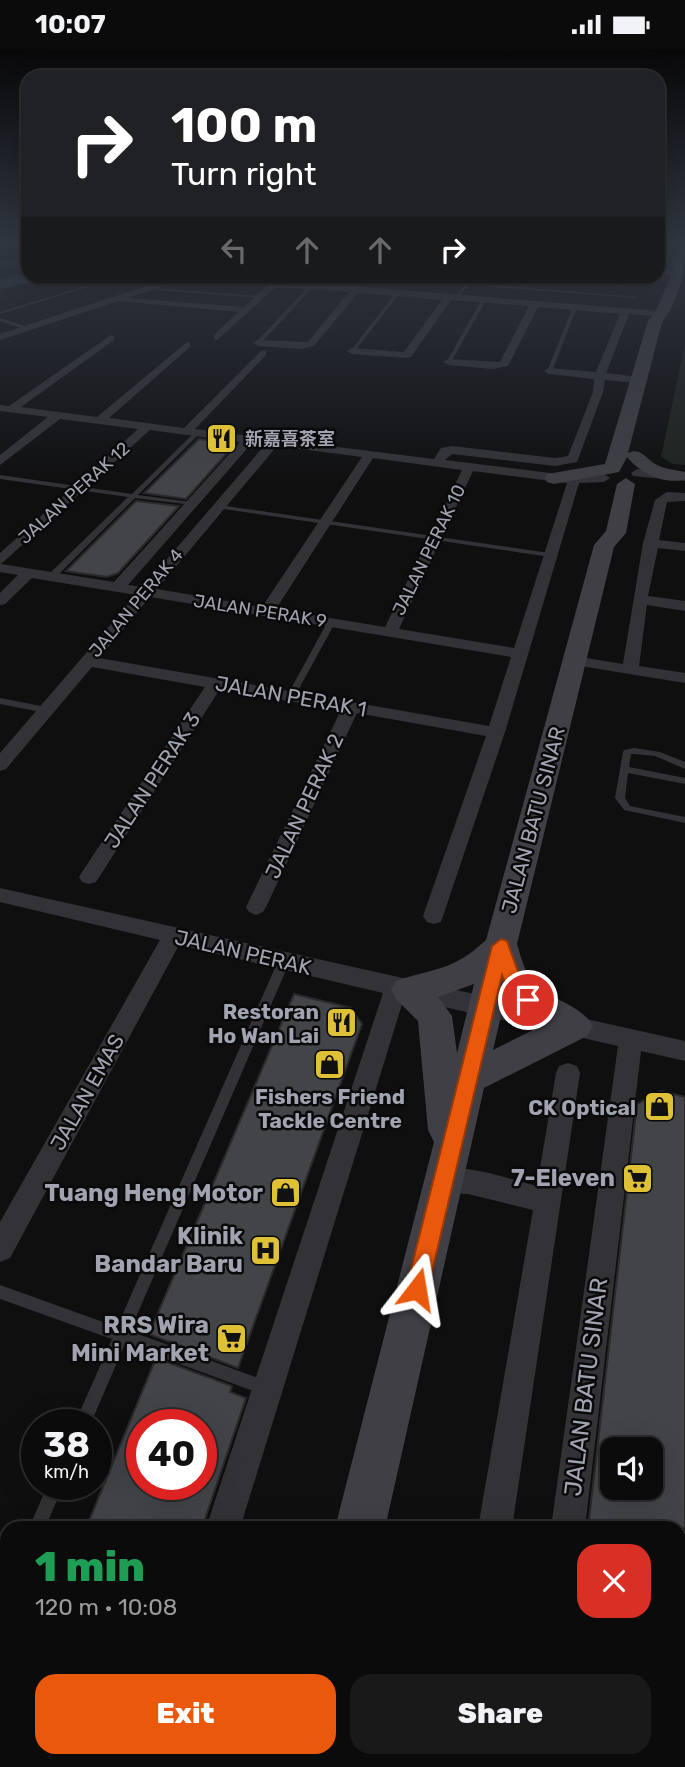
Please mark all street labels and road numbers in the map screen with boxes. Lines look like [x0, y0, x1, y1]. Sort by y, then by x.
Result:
street label: JALAN PERAK 12 [14, 437, 134, 549]
street label: JALAN PERAK 10 [388, 481, 470, 619]
street label: JALAN PERAK 4 [84, 544, 188, 662]
street label: JALAN PERAK 9 [192, 590, 328, 632]
street label: JALAN PERAK 1 [213, 670, 369, 722]
street label: JALAN PERAK 3 [99, 707, 205, 853]
street label: JALAN BATU SINAR [496, 724, 570, 916]
street label: JALAN PERAK 2 [260, 730, 348, 882]
street label: JALAN PERAK [172, 924, 314, 980]
street label: JALAN EMAS [45, 1029, 129, 1155]
street label: JALAN BATU SINAR [559, 1276, 613, 1498]

